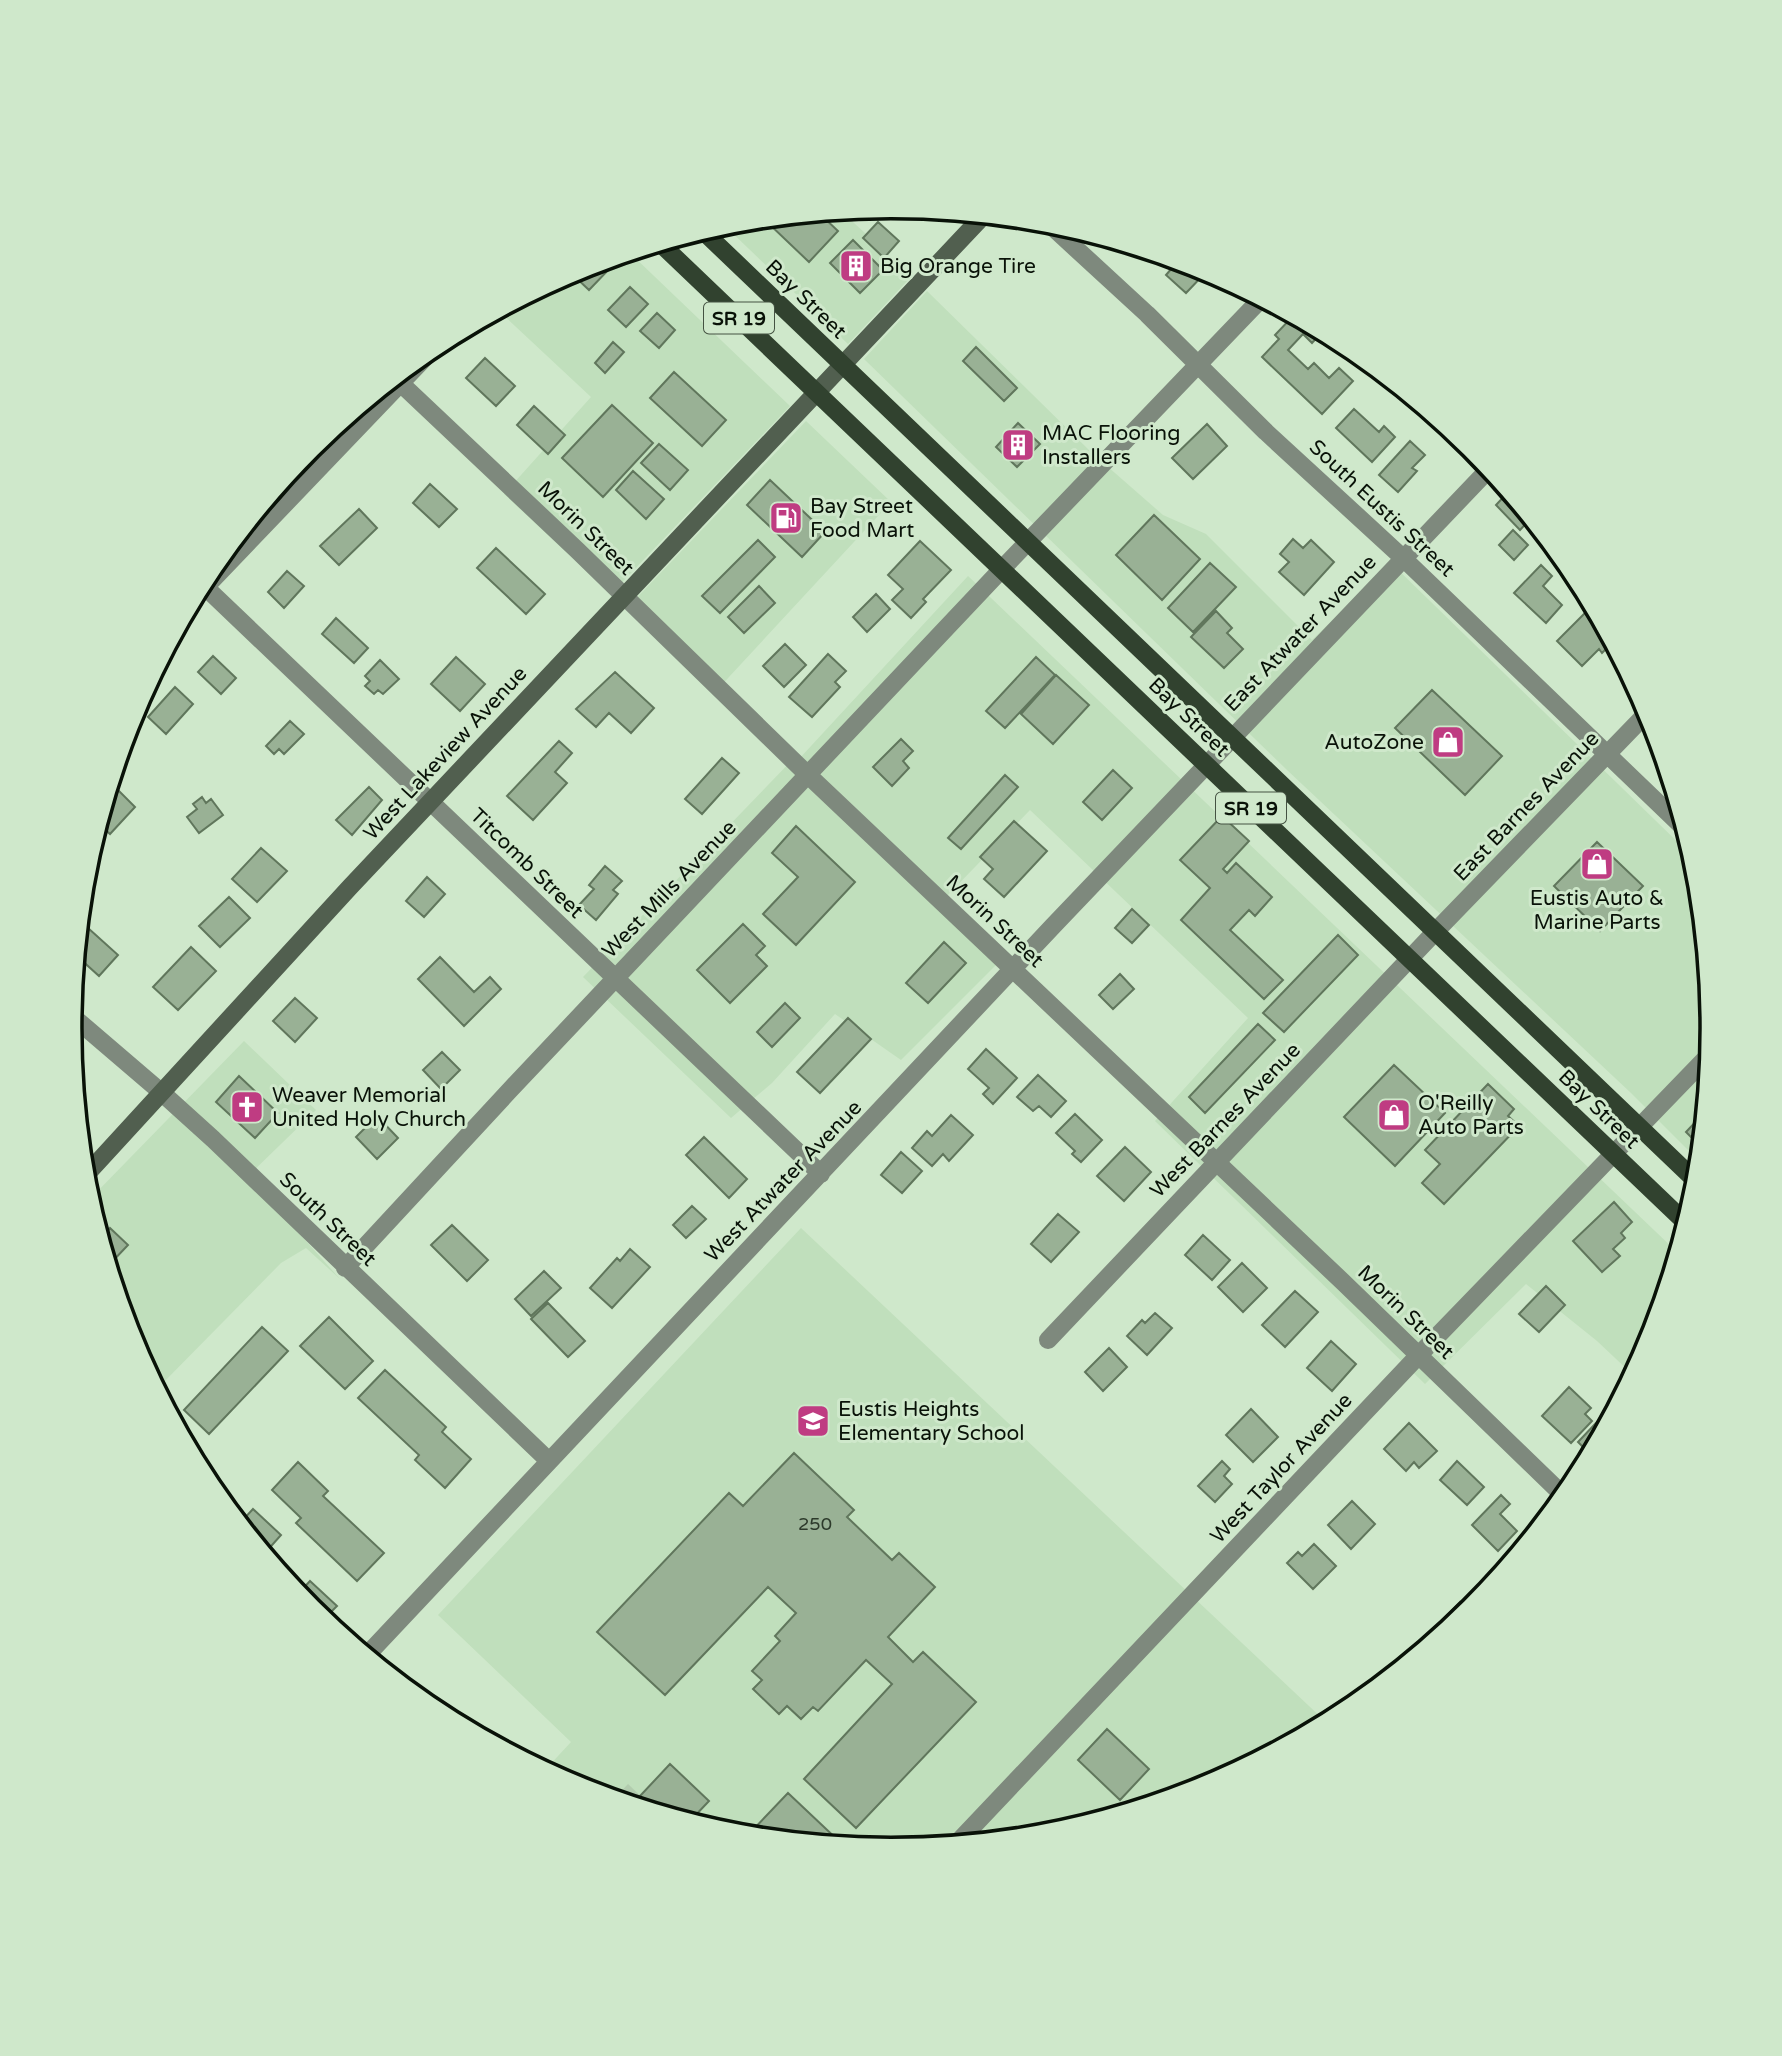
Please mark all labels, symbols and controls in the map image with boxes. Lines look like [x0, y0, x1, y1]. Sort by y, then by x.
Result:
building icon: Big Orange Tire [837, 247, 875, 285]
place label: Big Orange Tire [880, 254, 1036, 279]
street label: Bay Street [760, 255, 851, 344]
road number: SR 19 [704, 302, 774, 334]
place label: MAC Flooring Installers [1042, 421, 1180, 470]
building icon: MAC Flooring Installers [999, 426, 1037, 464]
street label: South Eustis Street [1304, 435, 1459, 582]
street label: Morin Street [532, 476, 639, 581]
place label: Bay Street Food Mart [810, 494, 914, 543]
fuel station icon: Bay Street Food Mart [767, 499, 805, 537]
street label: East Atwater Avenue [1219, 550, 1382, 717]
street label: West Lakeview Avenue [358, 661, 532, 845]
street label: Bay Street [1143, 673, 1234, 762]
shop icon: AutoZone [1429, 723, 1467, 761]
street label: East Barnes Avenue [1448, 726, 1604, 886]
place label: AutoZone [1324, 730, 1424, 755]
road number: SR 19 [1216, 792, 1286, 824]
street label: Titcomb Street [465, 803, 588, 924]
street label: West Mills Avenue [597, 815, 742, 964]
shop icon: Eustis Auto & Marine Parts [1578, 845, 1616, 883]
street label: Morin Street [941, 870, 1049, 973]
place label: Eustis Auto & Marine Parts [1530, 886, 1664, 935]
street label: West Barnes Avenue [1145, 1038, 1306, 1203]
street label: Bay Street [1553, 1065, 1644, 1154]
place label: Weaver Memorial United Holy Church [272, 1083, 466, 1132]
church icon: Weaver Memorial United Holy Church [228, 1088, 266, 1126]
place label: O'Reilly Auto Parts [1418, 1091, 1524, 1140]
street label: West Atwater Avenue [700, 1095, 867, 1267]
shop icon: O'Reilly Auto Parts [1375, 1096, 1413, 1134]
street label: South Street [274, 1167, 381, 1272]
street label: Morin Street [1352, 1260, 1459, 1365]
street label: West Taylor Avenue [1205, 1388, 1358, 1549]
place label: Eustis Heights Elementary School [838, 1397, 1025, 1446]
school or university icon: Eustis Heights Elementary School [794, 1402, 832, 1440]
house number: 250 [798, 1513, 832, 1535]

